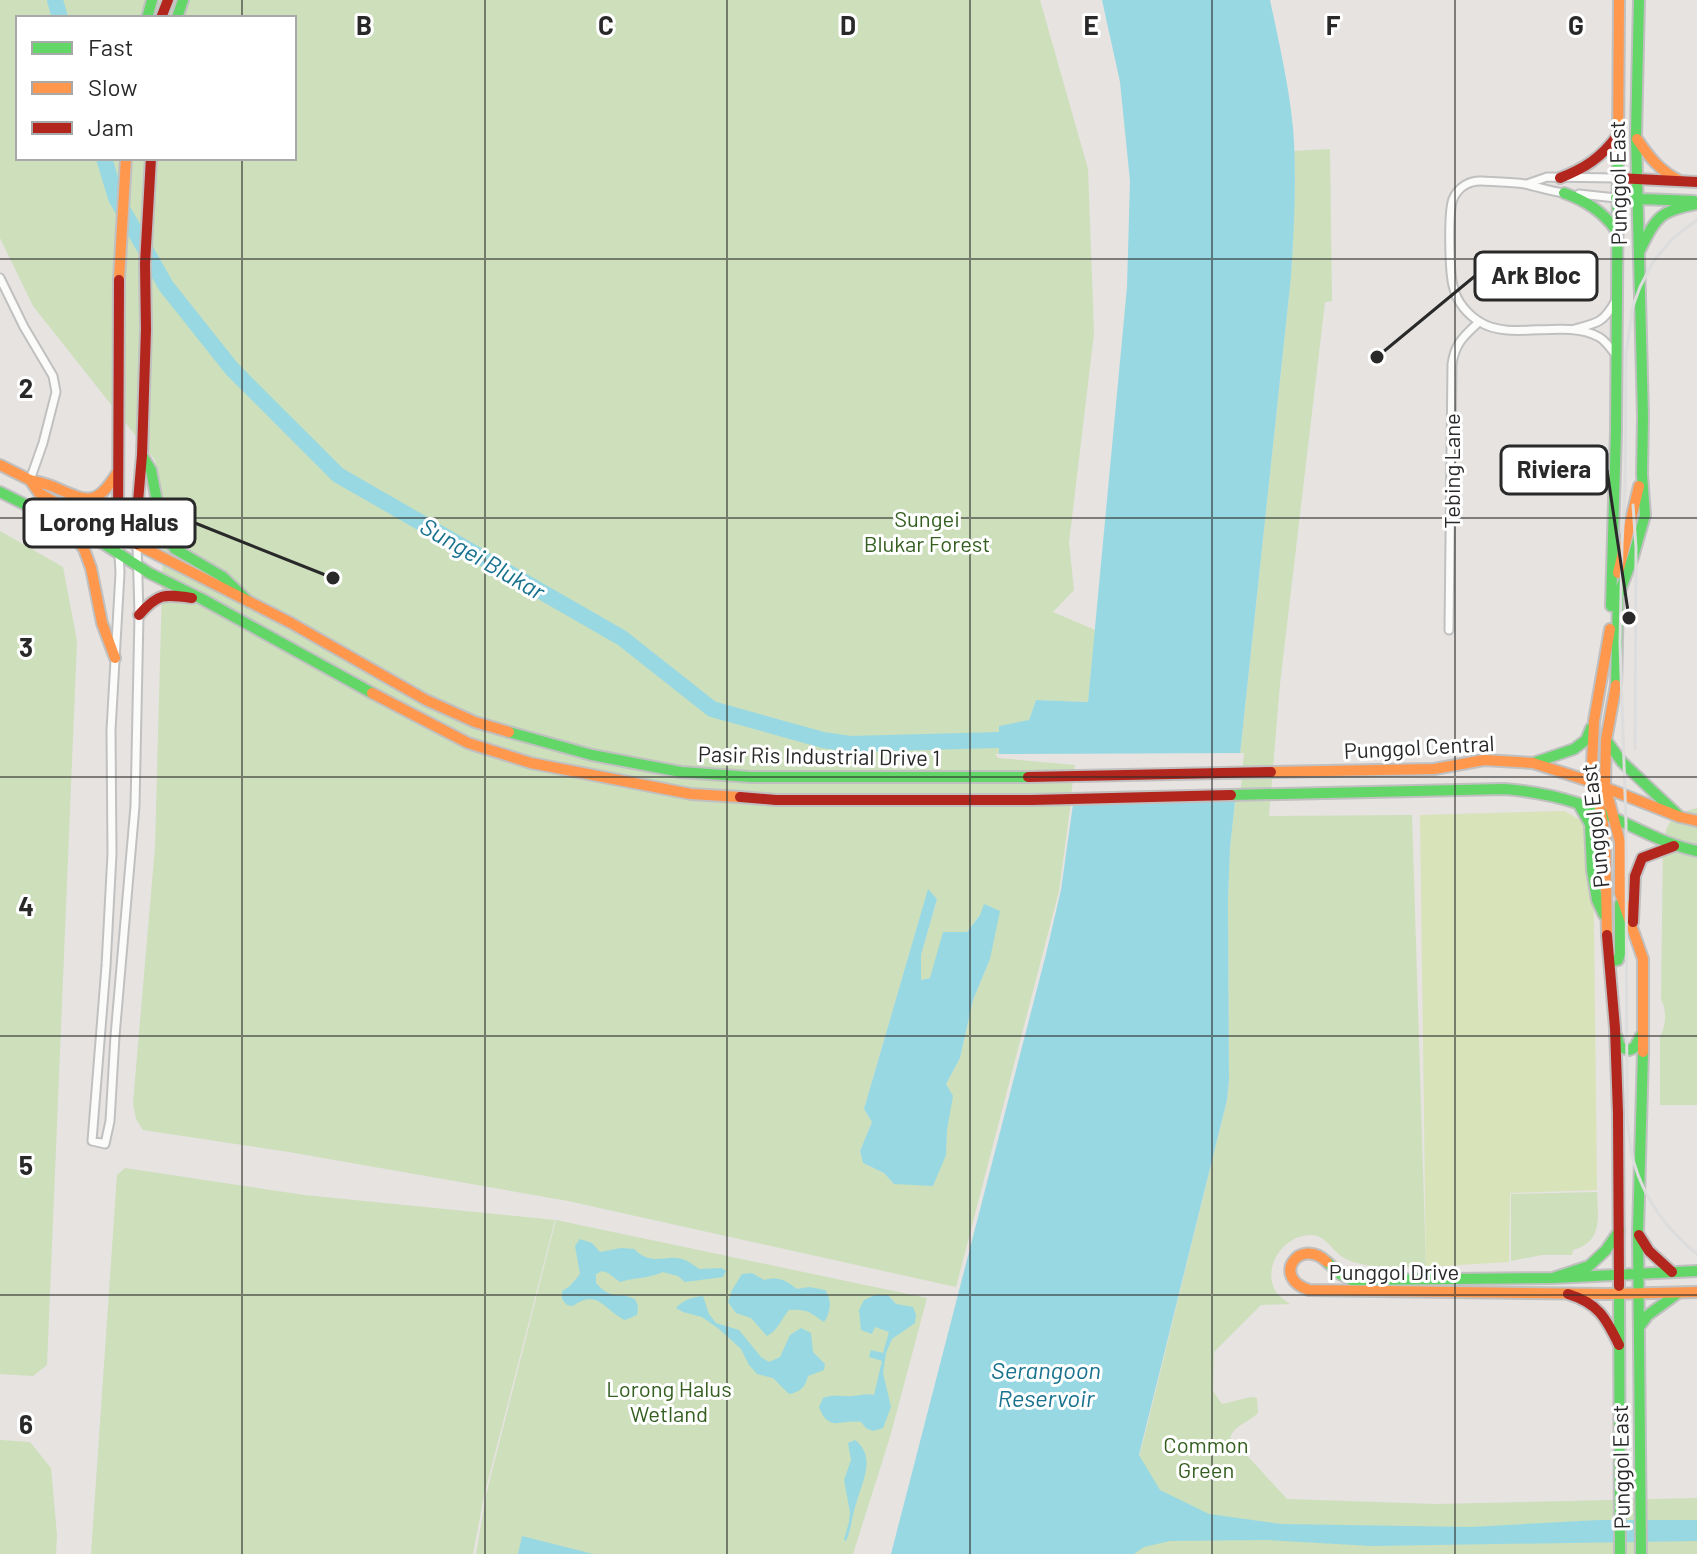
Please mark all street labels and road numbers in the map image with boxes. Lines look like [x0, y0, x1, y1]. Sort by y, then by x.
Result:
street label: Punggol East [1603, 120, 1631, 246]
street label: Tebing Lane [1438, 413, 1464, 529]
street label: Punggol Central [1343, 729, 1495, 763]
street label: Pasir Ris Industrial Drive 1 [698, 740, 940, 770]
street label: Punggol East [1575, 763, 1613, 889]
street label: Punggol Drive [1329, 1258, 1459, 1284]
street label: Punggol East [1606, 1404, 1634, 1530]

